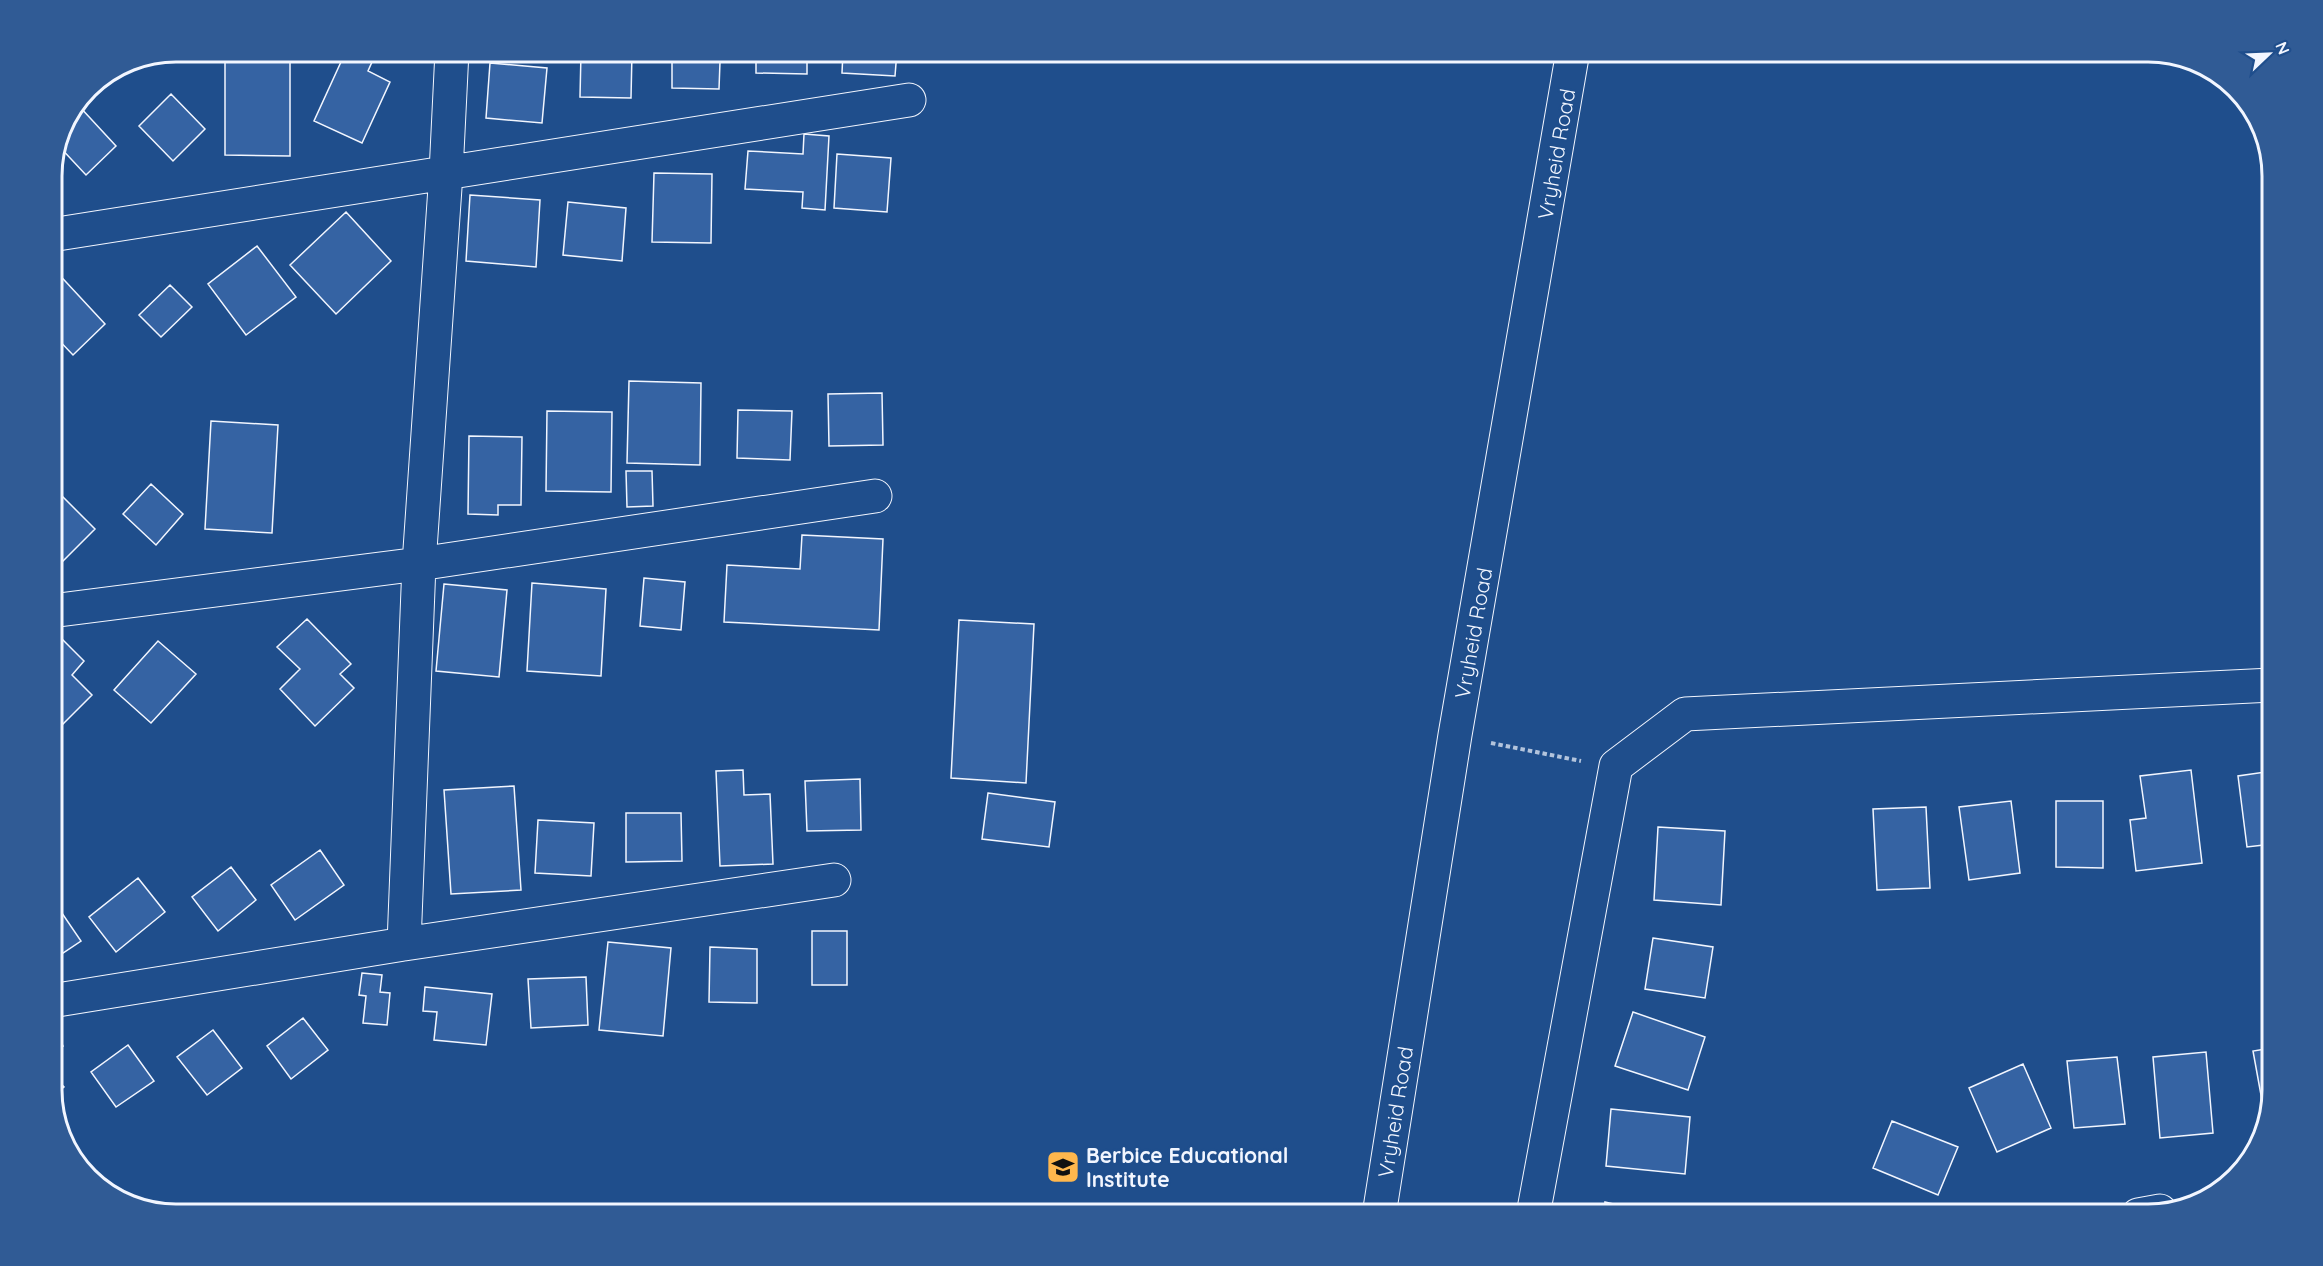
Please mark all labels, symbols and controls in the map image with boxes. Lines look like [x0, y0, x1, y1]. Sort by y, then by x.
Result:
north arrow [2239, 24, 2299, 84]
text: N [2271, 39, 2294, 57]
street label: Vryheid Road [1532, 86, 1580, 222]
street label: Vryheid Road [1449, 565, 1497, 701]
street label: Vryheid Road [1372, 1045, 1418, 1179]
place label: Berbice Educational Institute [1086, 1142, 1288, 1192]
school or university icon: Berbice Educational Institute [1045, 1149, 1081, 1185]

